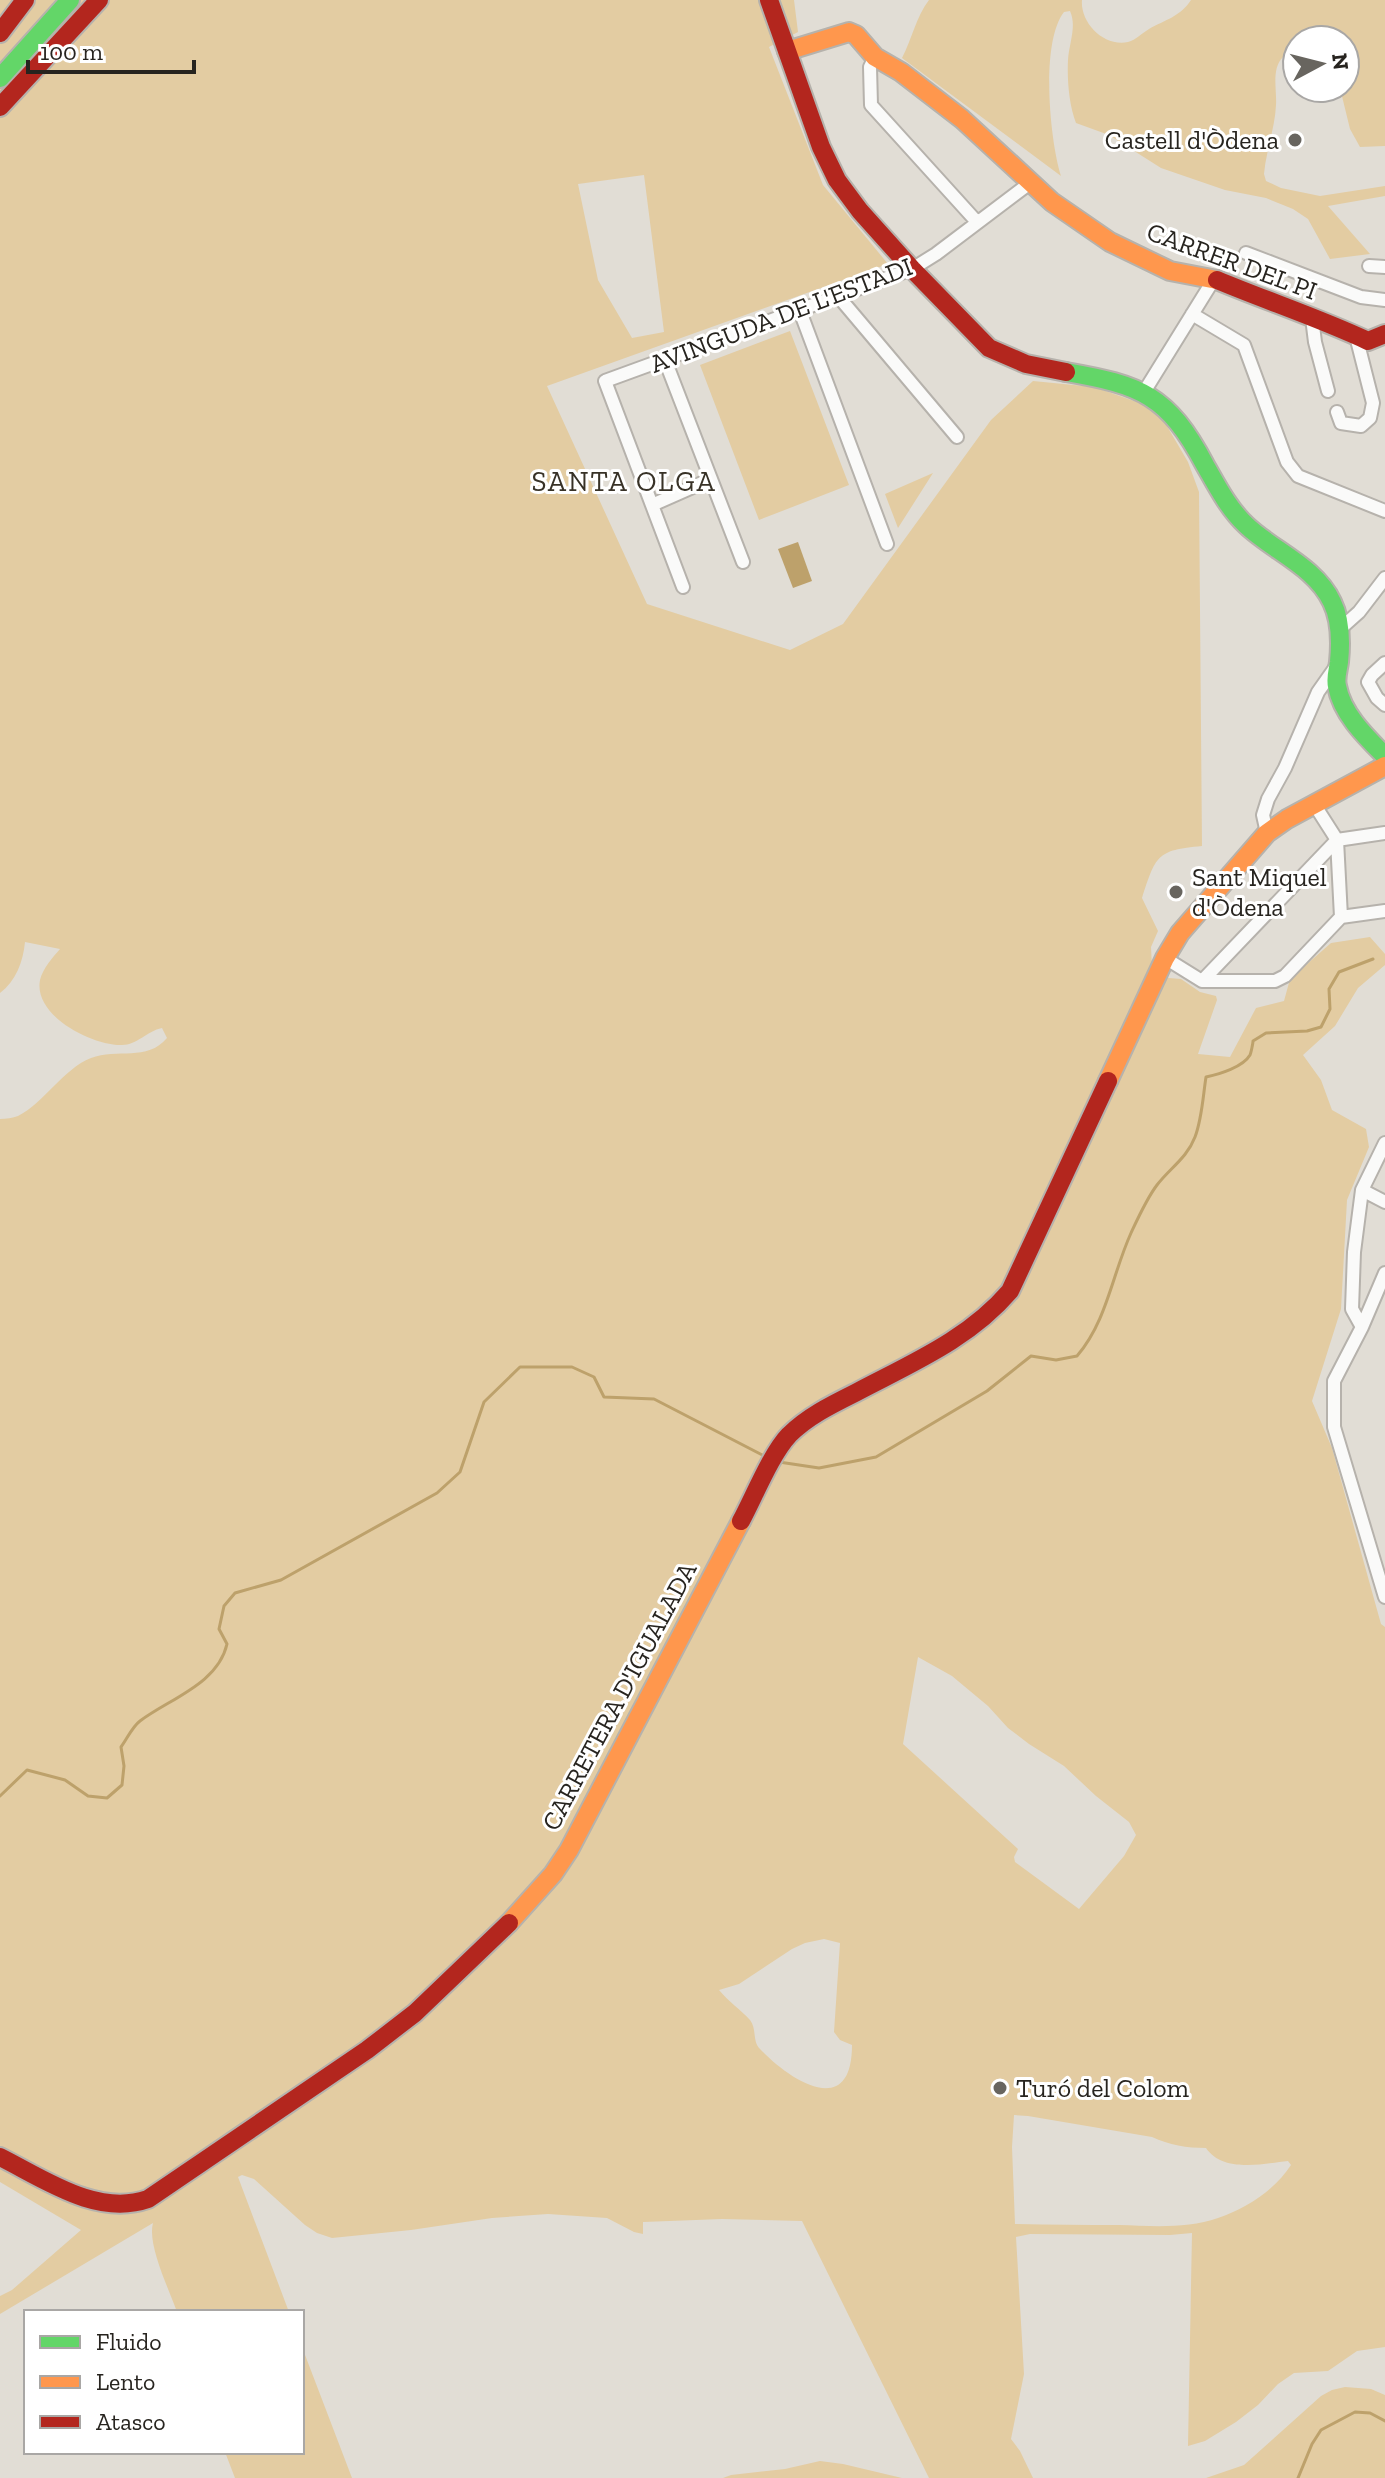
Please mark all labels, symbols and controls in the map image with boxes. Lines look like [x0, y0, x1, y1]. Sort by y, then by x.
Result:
scale bar [28, 24, 194, 74]
north arrow [1281, 24, 1361, 104]
text: 100 m [40, 37, 103, 66]
text: N [1326, 52, 1355, 72]
place label: Castell d'Òdena [1105, 124, 1279, 156]
marker: Castell d'Òdena [1286, 131, 1304, 149]
street label: CARRER DEL PI [1142, 215, 1322, 307]
street label: AVINGUDA DE L'ESTADI [645, 250, 917, 380]
district label: SANTA OLGA [531, 465, 717, 498]
place label: Sant Miquel d'Òdena [1192, 861, 1327, 923]
marker: Sant Miquel d'Òdena [1167, 883, 1185, 901]
street label: CARRETERA D'IGUALADA [535, 1555, 704, 1836]
place label: Turó del Colom [1016, 2072, 1190, 2104]
marker: Turó del Colom [991, 2079, 1009, 2097]
legend [24, 2310, 304, 2454]
text: Fluido [96, 2327, 161, 2356]
text: Lento [96, 2367, 155, 2396]
text: Atasco [96, 2407, 166, 2436]

